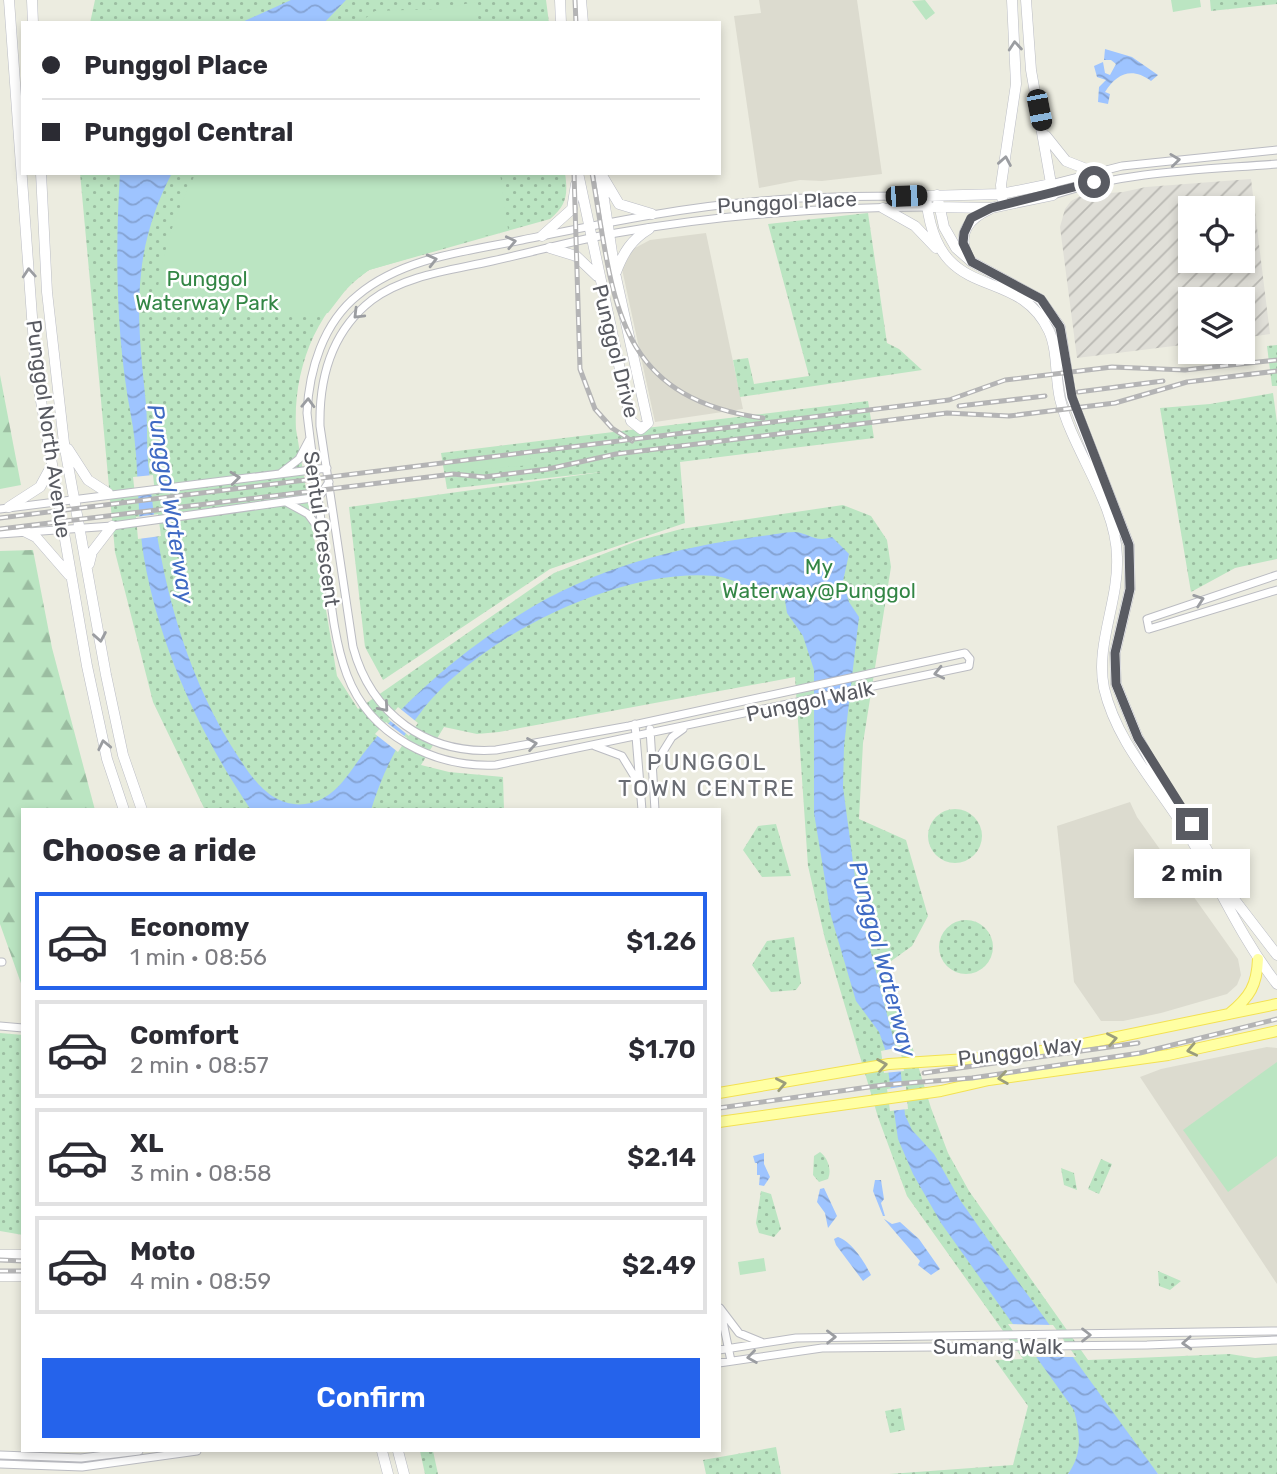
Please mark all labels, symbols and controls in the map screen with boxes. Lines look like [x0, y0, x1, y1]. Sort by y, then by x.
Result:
one-way arrow [1008, 40, 1023, 52]
text: Punggol Place [84, 50, 268, 81]
car [1025, 87, 1054, 133]
text: Punggol Central [84, 117, 294, 148]
one-way arrow [1169, 152, 1181, 167]
one-way arrow [997, 155, 1012, 167]
route start [1078, 166, 1110, 198]
car [885, 185, 928, 207]
street label: Punggol Place [717, 186, 857, 218]
map controls [1178, 196, 1255, 364]
button: locate [1178, 196, 1255, 273]
one-way arrow [505, 236, 517, 251]
one-way arrow [426, 254, 438, 268]
park label: Punggol Waterway Park [135, 266, 279, 315]
one-way arrow [22, 267, 37, 278]
street label: Punggol Drive [587, 282, 645, 420]
button: layers [1178, 287, 1255, 364]
one-way arrow [353, 306, 366, 319]
street label: Punggol North Avenue [21, 318, 77, 540]
one-way arrow [300, 397, 315, 408]
water label: Punggol Waterway [141, 402, 201, 607]
street label: Sentul Crescent [299, 450, 345, 608]
one-way arrow [229, 471, 241, 486]
park label: My Waterway@Punggol [722, 554, 916, 603]
one-way arrow [1193, 594, 1205, 608]
one-way arrow [92, 631, 107, 643]
one-way arrow [933, 665, 945, 680]
street label: Punggol Walk [744, 675, 876, 727]
one-way arrow [376, 699, 388, 712]
one-way arrow [526, 737, 538, 752]
one-way arrow [97, 739, 112, 751]
district label: PUNGGOL TOWN CENTRE [618, 748, 796, 802]
route end [1176, 808, 1208, 840]
text: Choose a ride [42, 831, 256, 869]
callout: 2 min [1134, 848, 1250, 898]
water label: Punggol Waterway [843, 858, 923, 1061]
text: 2 min [1161, 859, 1223, 887]
icon: car [46, 910, 109, 973]
text: Economy [130, 912, 249, 943]
text: $1.26 [626, 926, 696, 957]
text: 1 min · 08:56 [130, 943, 267, 971]
icon: car [46, 1018, 109, 1081]
text: Comfort [130, 1020, 239, 1051]
street label: Punggol Way [956, 1031, 1084, 1071]
one-way arrow [1106, 1032, 1118, 1047]
text: $1.70 [628, 1034, 696, 1065]
one-way arrow [1186, 1041, 1198, 1056]
text: 2 min · 08:57 [130, 1051, 269, 1079]
one-way arrow [876, 1058, 888, 1073]
one-way arrow [997, 1070, 1008, 1085]
one-way arrow [775, 1077, 787, 1092]
icon: car [46, 1126, 109, 1189]
text: XL [130, 1128, 163, 1159]
text: $2.14 [627, 1142, 696, 1173]
text: 3 min · 08:58 [130, 1159, 272, 1187]
icon: car [46, 1234, 109, 1297]
text: Moto [130, 1236, 195, 1267]
text: $2.49 [622, 1250, 696, 1281]
text: 4 min · 08:59 [130, 1267, 271, 1295]
one-way arrow [1081, 1327, 1092, 1343]
one-way arrow [826, 1330, 837, 1345]
street label: Sumang Walk [933, 1334, 1063, 1359]
one-way arrow [1182, 1335, 1193, 1350]
one-way arrow [746, 1350, 758, 1365]
button: Confirm [42, 1358, 700, 1438]

